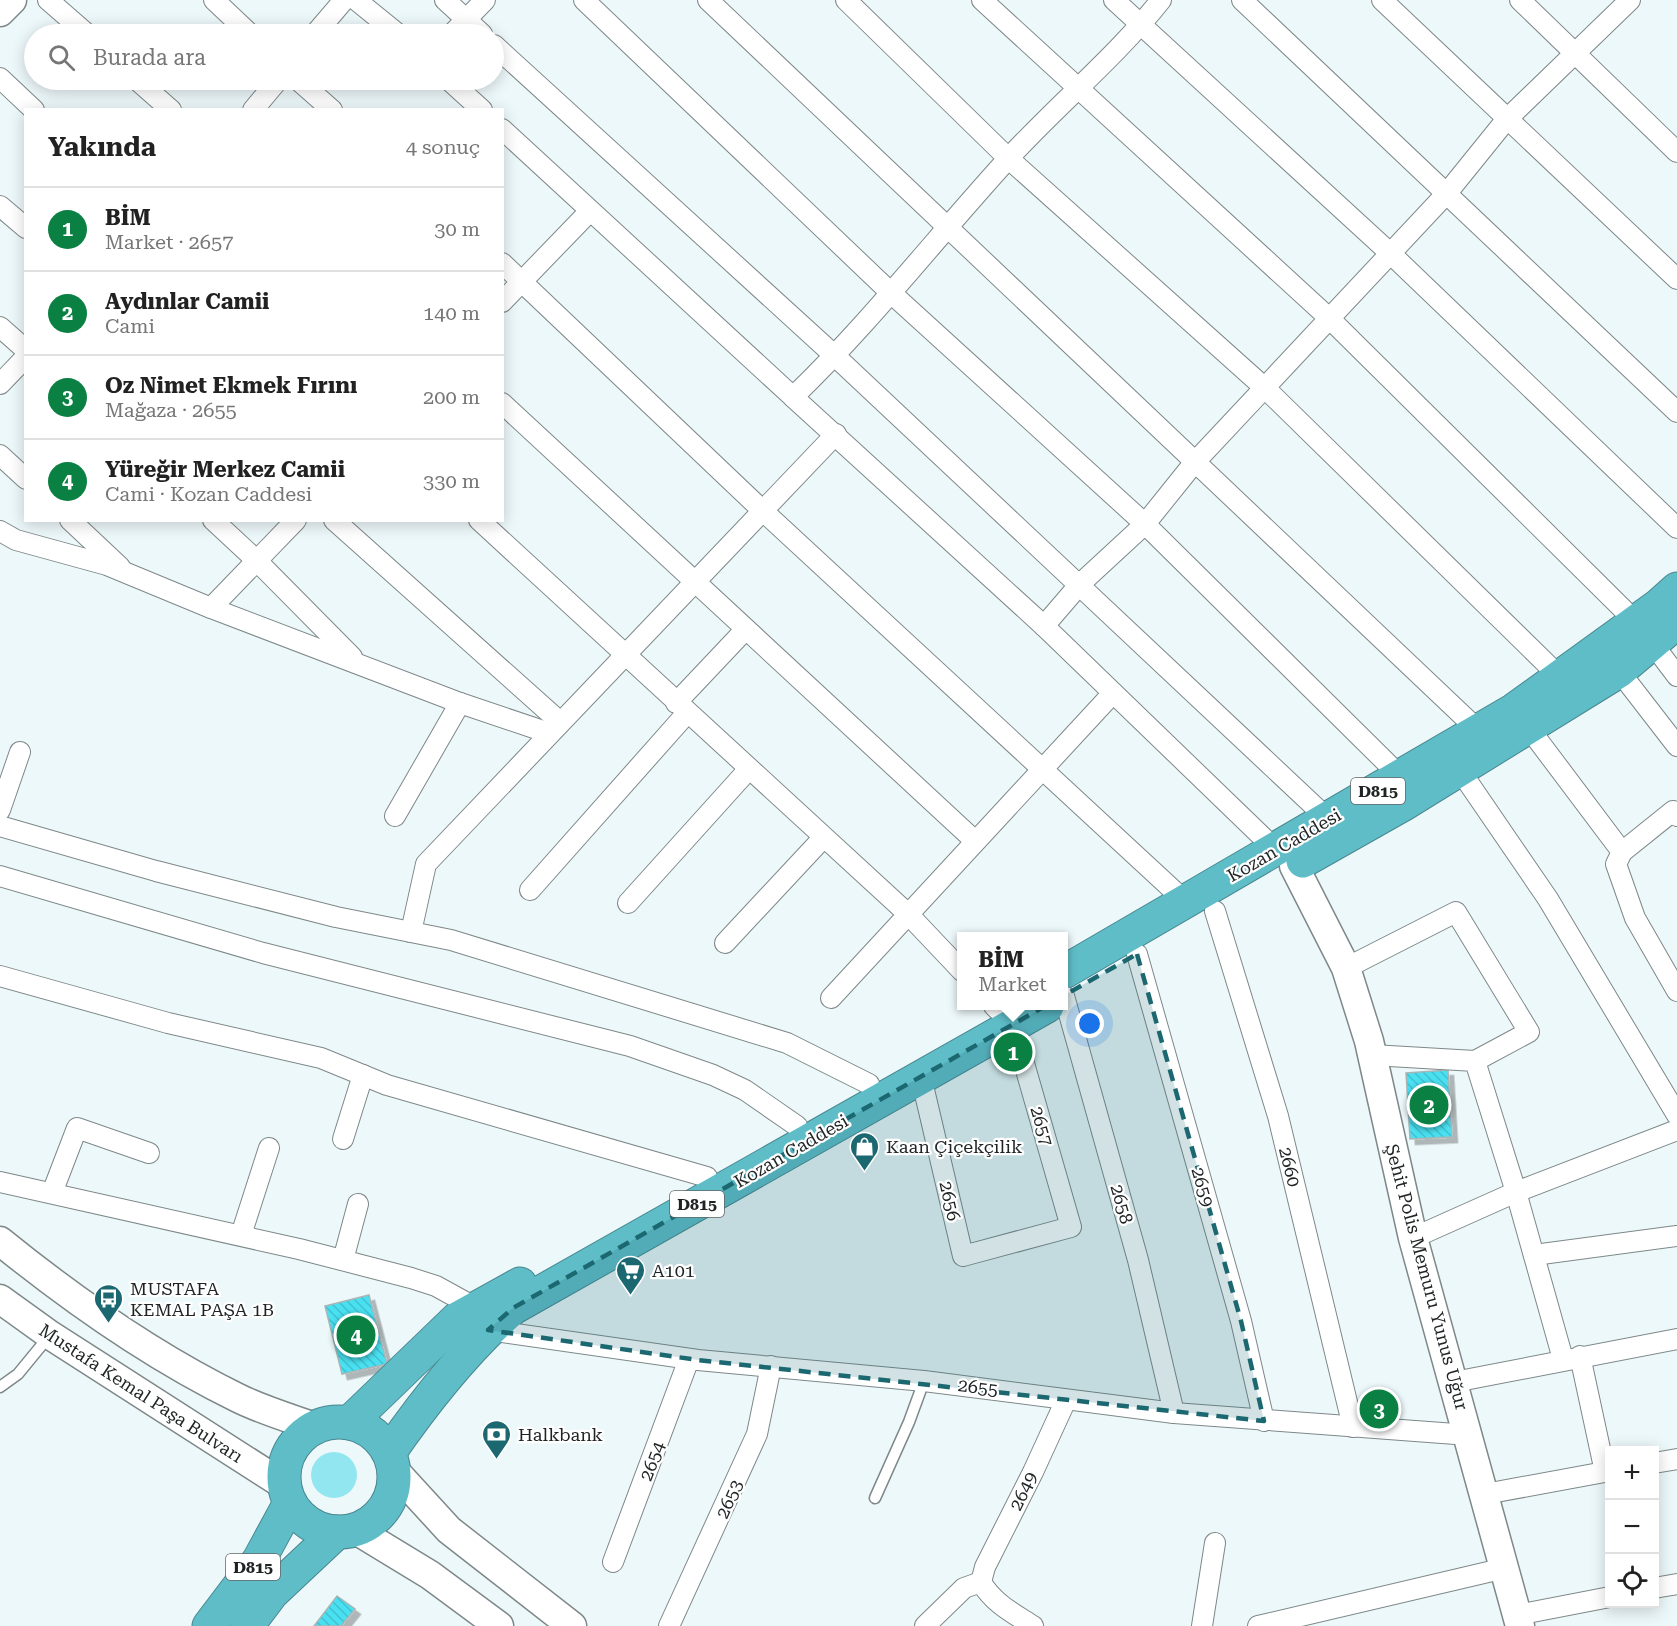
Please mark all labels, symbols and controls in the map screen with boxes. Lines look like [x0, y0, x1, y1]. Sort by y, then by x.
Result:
search box [24, 24, 504, 90]
icon: search [45, 41, 78, 74]
text: Burada ara [93, 45, 206, 70]
text: Yakında [48, 132, 156, 162]
text: 4 sonuç [406, 135, 480, 159]
text: BİM [105, 205, 151, 230]
text: 1 [62, 217, 73, 241]
text: 30 m [434, 217, 480, 241]
text: Market · 2657 [105, 230, 233, 254]
text: Aydınlar Camii [105, 289, 269, 314]
text: 2 [62, 301, 73, 325]
text: 140 m [423, 301, 480, 325]
text: Cami [105, 314, 155, 338]
text: Oz Nimet Ekmek Fırını [105, 373, 357, 398]
text: 3 [62, 385, 73, 409]
text: 200 m [423, 385, 480, 409]
text: Mağaza · 2655 [105, 398, 237, 422]
text: Yüreğir Merkez Camii [105, 457, 345, 482]
text: 4 [62, 469, 73, 493]
text: 330 m [423, 469, 480, 493]
text: Cami · Kozan Caddesi [105, 482, 312, 506]
road number: D815 [1351, 778, 1405, 804]
street label: Kozan Caddesi [1223, 804, 1345, 886]
popup [957, 932, 1068, 1010]
text: BİM [978, 947, 1024, 972]
text: Market [978, 972, 1047, 996]
your location [1075, 1009, 1104, 1038]
pin: 1 [994, 1030, 1032, 1074]
pin: 2 [1410, 1082, 1448, 1128]
street label: 2657 [1026, 1104, 1058, 1148]
street label: Kozan Caddesi [730, 1110, 852, 1192]
shop icon: Kaan Çiçekçilik [849, 1130, 881, 1172]
place label: Kaan Çiçekçilik [886, 1136, 1022, 1157]
street label: Şehit Polis Memuru Yunus Uğur [1381, 1141, 1473, 1413]
street label: 2660 [1275, 1145, 1305, 1189]
street label: 2659 [1187, 1165, 1219, 1209]
street label: 2656 [935, 1179, 965, 1223]
street label: 2658 [1106, 1182, 1138, 1226]
road number: D815 [670, 1191, 724, 1217]
supermarket icon: A101 [615, 1254, 647, 1296]
place label: A101 [652, 1260, 695, 1281]
place label: MUSTAFA KEMAL PAŞA 1B [130, 1278, 274, 1320]
bus stop icon: MUSTAFA KEMAL PAŞA 1B [93, 1282, 125, 1324]
pin: 4 [336, 1312, 376, 1358]
street label: Mustafa Kemal Paşa Bulvarı [35, 1319, 247, 1467]
street label: 2655 [957, 1374, 999, 1400]
pin: 3 [1360, 1386, 1398, 1432]
bank icon: Halkbank [481, 1418, 513, 1460]
place label: Halkbank [518, 1424, 603, 1445]
street label: 2654 [635, 1438, 669, 1484]
map controls [1605, 1446, 1659, 1608]
button: + [1605, 1446, 1659, 1500]
street label: 2649 [1005, 1468, 1041, 1514]
street label: 2653 [711, 1476, 747, 1522]
button: − [1605, 1500, 1659, 1554]
road number: D815 [226, 1554, 280, 1580]
button: locate [1605, 1554, 1659, 1608]

